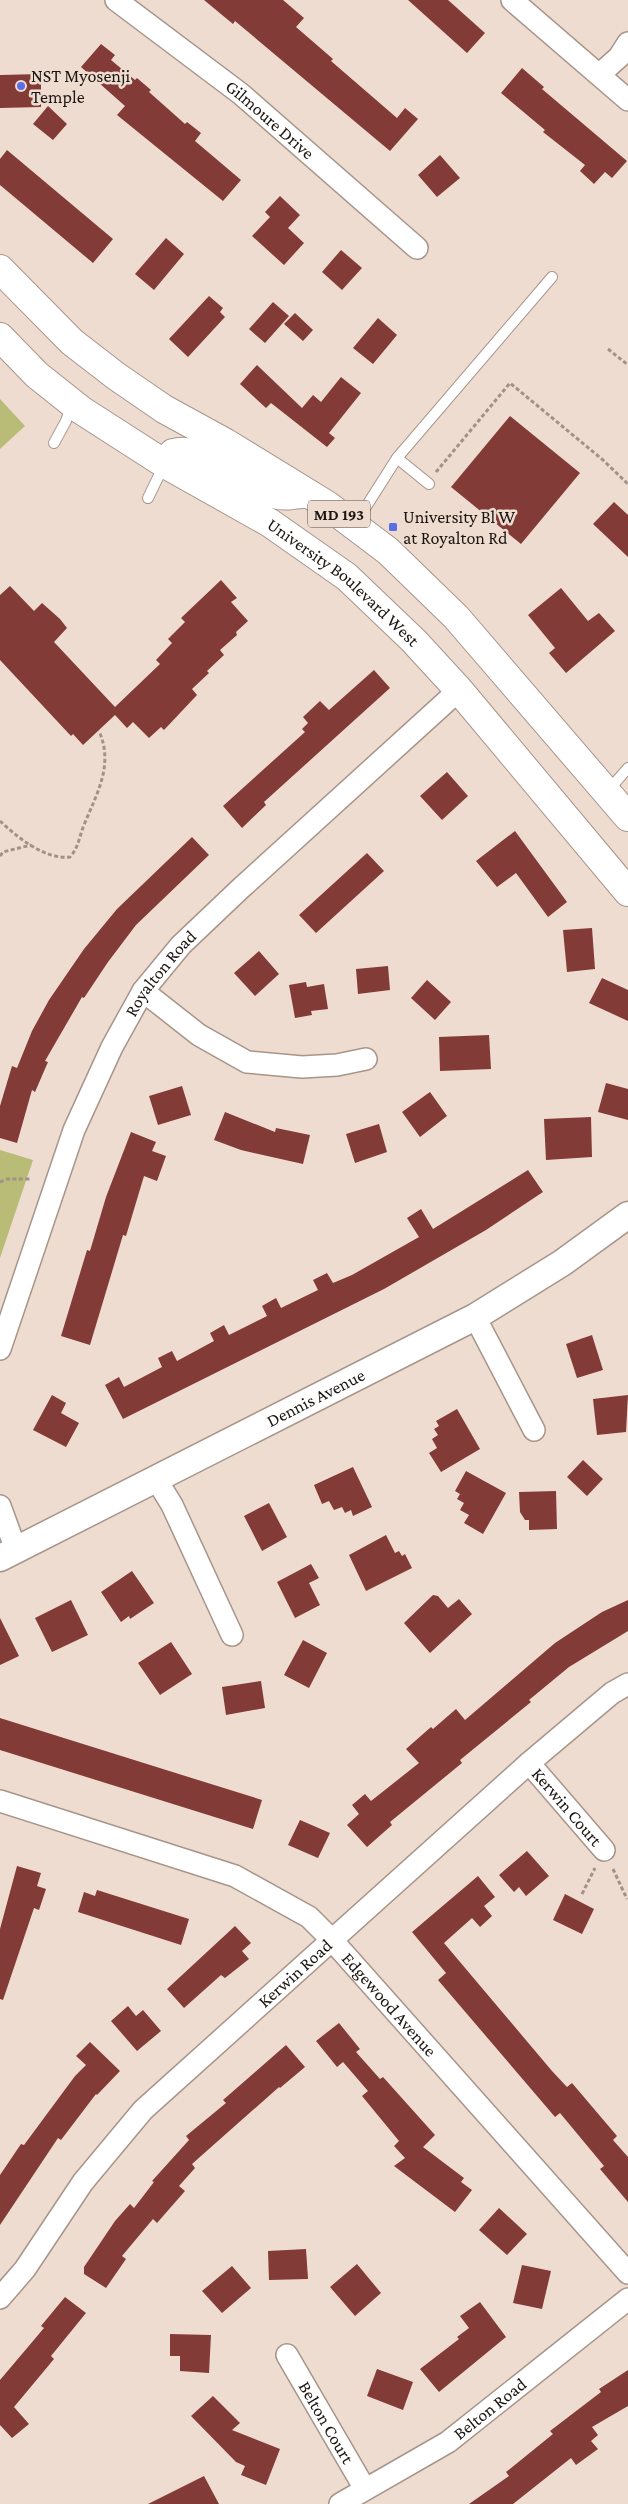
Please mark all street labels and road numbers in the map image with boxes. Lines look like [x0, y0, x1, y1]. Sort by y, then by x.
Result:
street label: Gilmoure Drive [222, 76, 318, 163]
road number: MD 193 [308, 500, 370, 528]
street label: University Boulevard West [263, 514, 424, 651]
street label: Royalton Road [121, 926, 201, 1020]
street label: Dennis Avenue [263, 1365, 368, 1431]
street label: Kerwin Court [528, 1764, 607, 1851]
street label: Kerwin Road [254, 1935, 336, 2012]
street label: Edgewood Avenue [338, 1948, 441, 2061]
street label: Belton Road [450, 2374, 530, 2444]
street label: Belton Court [295, 2378, 358, 2468]

